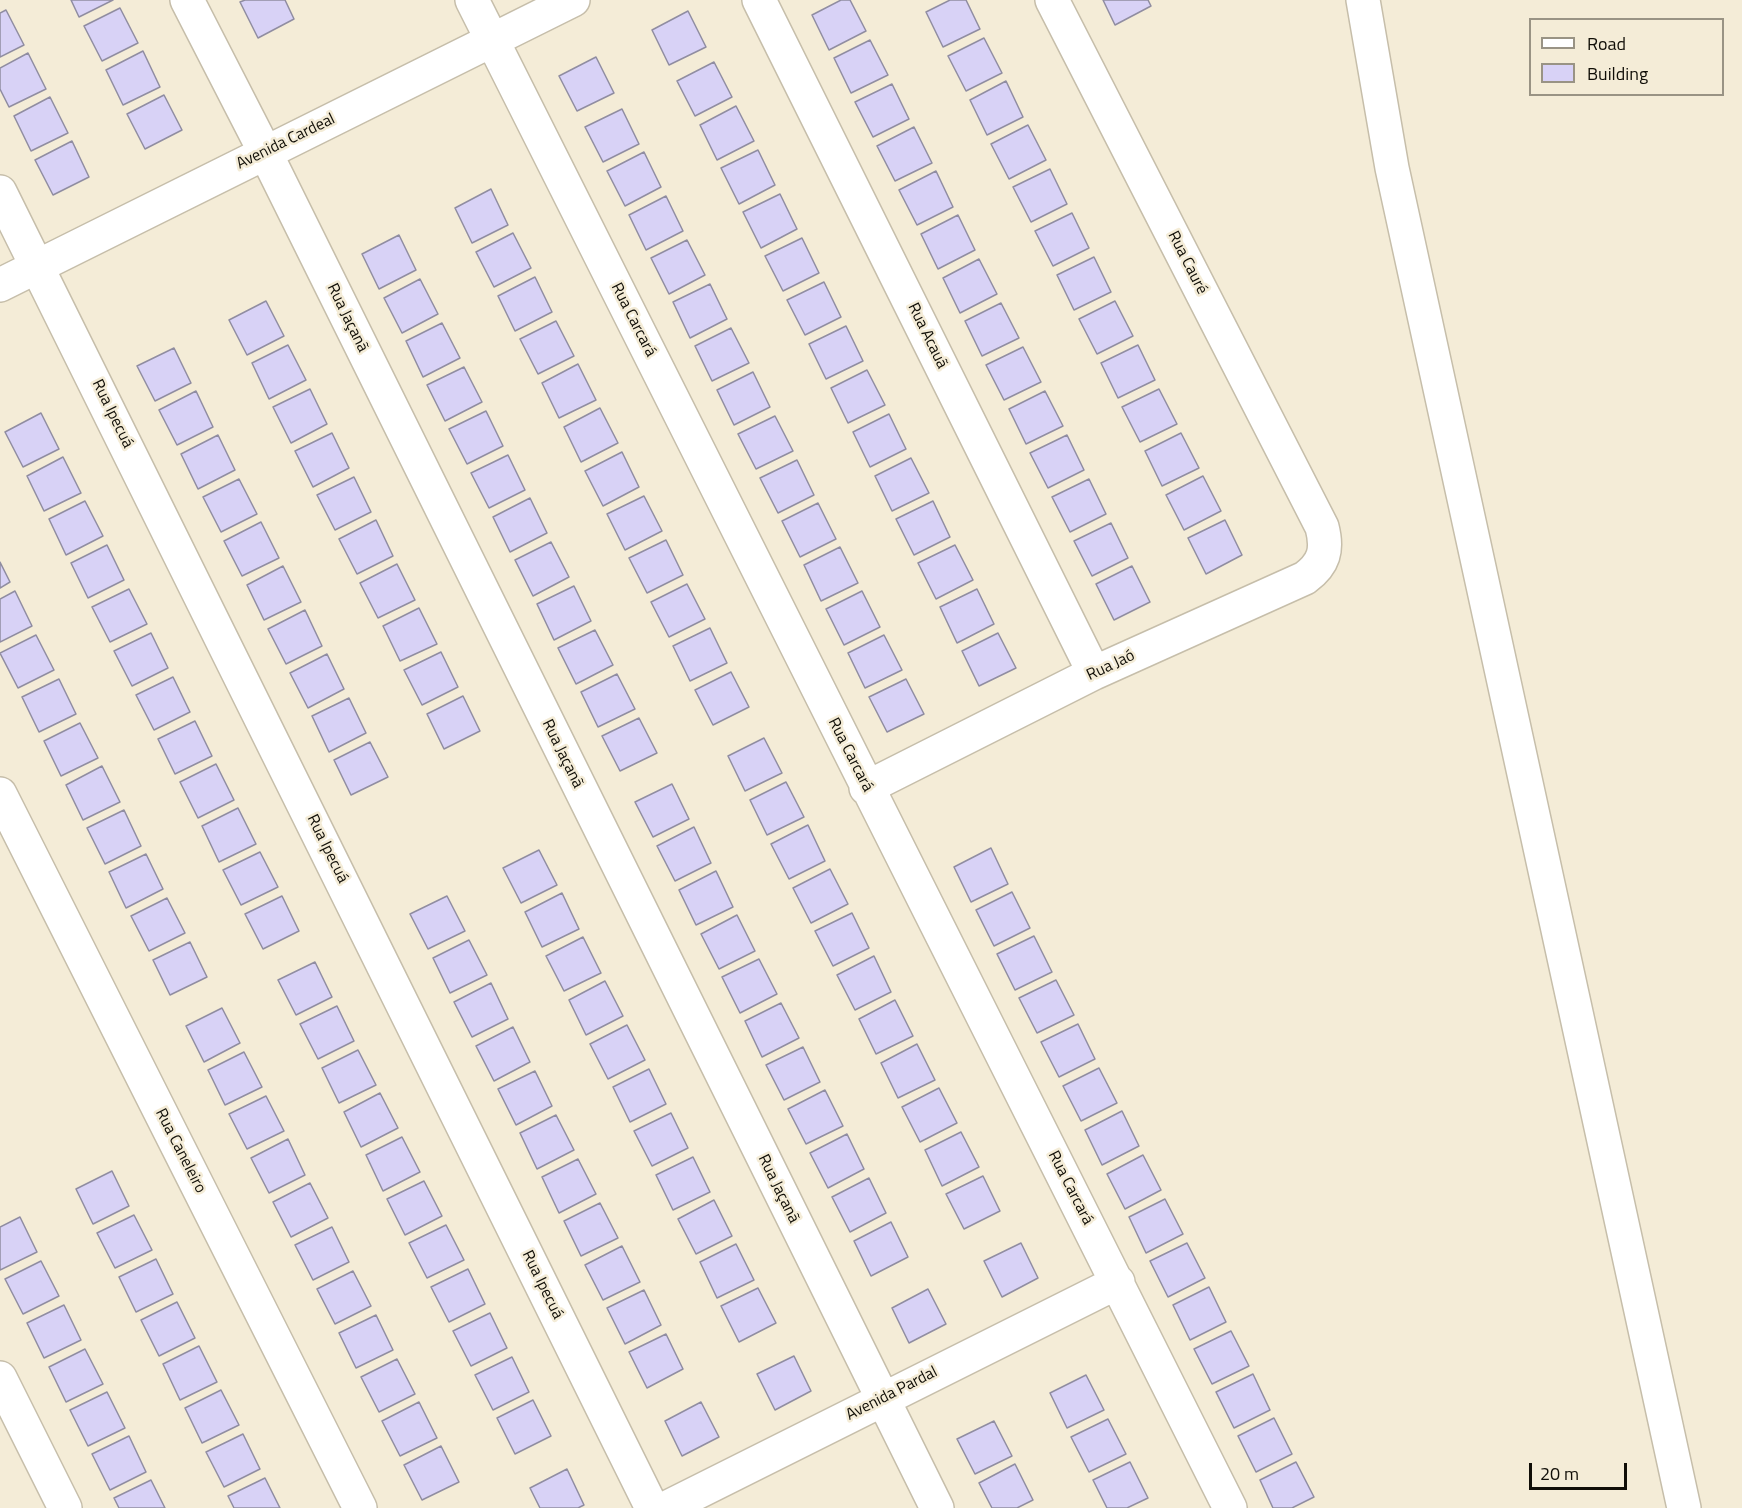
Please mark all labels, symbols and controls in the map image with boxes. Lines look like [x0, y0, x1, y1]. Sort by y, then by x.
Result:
legend [1529, 18, 1724, 96]
text: Road [1587, 30, 1626, 57]
text: Building [1587, 60, 1648, 87]
street label: Avenida Cardeal [234, 110, 338, 174]
street label: Rua Cauré [1163, 228, 1211, 298]
street label: Rua Carcará [606, 280, 660, 360]
street label: Rua Jaçanã [322, 281, 372, 355]
street label: Rua Acauã [903, 300, 951, 372]
street label: Rua Ipecuá [87, 377, 137, 451]
street label: Rua Jaó [1084, 647, 1138, 685]
street label: Rua Carcará [823, 715, 877, 795]
street label: Rua Jaçanã [537, 717, 587, 791]
street label: Rua Ipecuá [302, 812, 352, 886]
street label: Rua Caneleiro [150, 1106, 210, 1196]
street label: Rua Carcará [1043, 1148, 1097, 1228]
street label: Rua Jaçanã [753, 1152, 803, 1226]
street label: Rua Ipecuá [517, 1248, 567, 1322]
street label: Avenida Pardal [843, 1363, 941, 1425]
scale bar [1532, 1451, 1630, 1489]
text: 20 m [1540, 1460, 1579, 1487]

